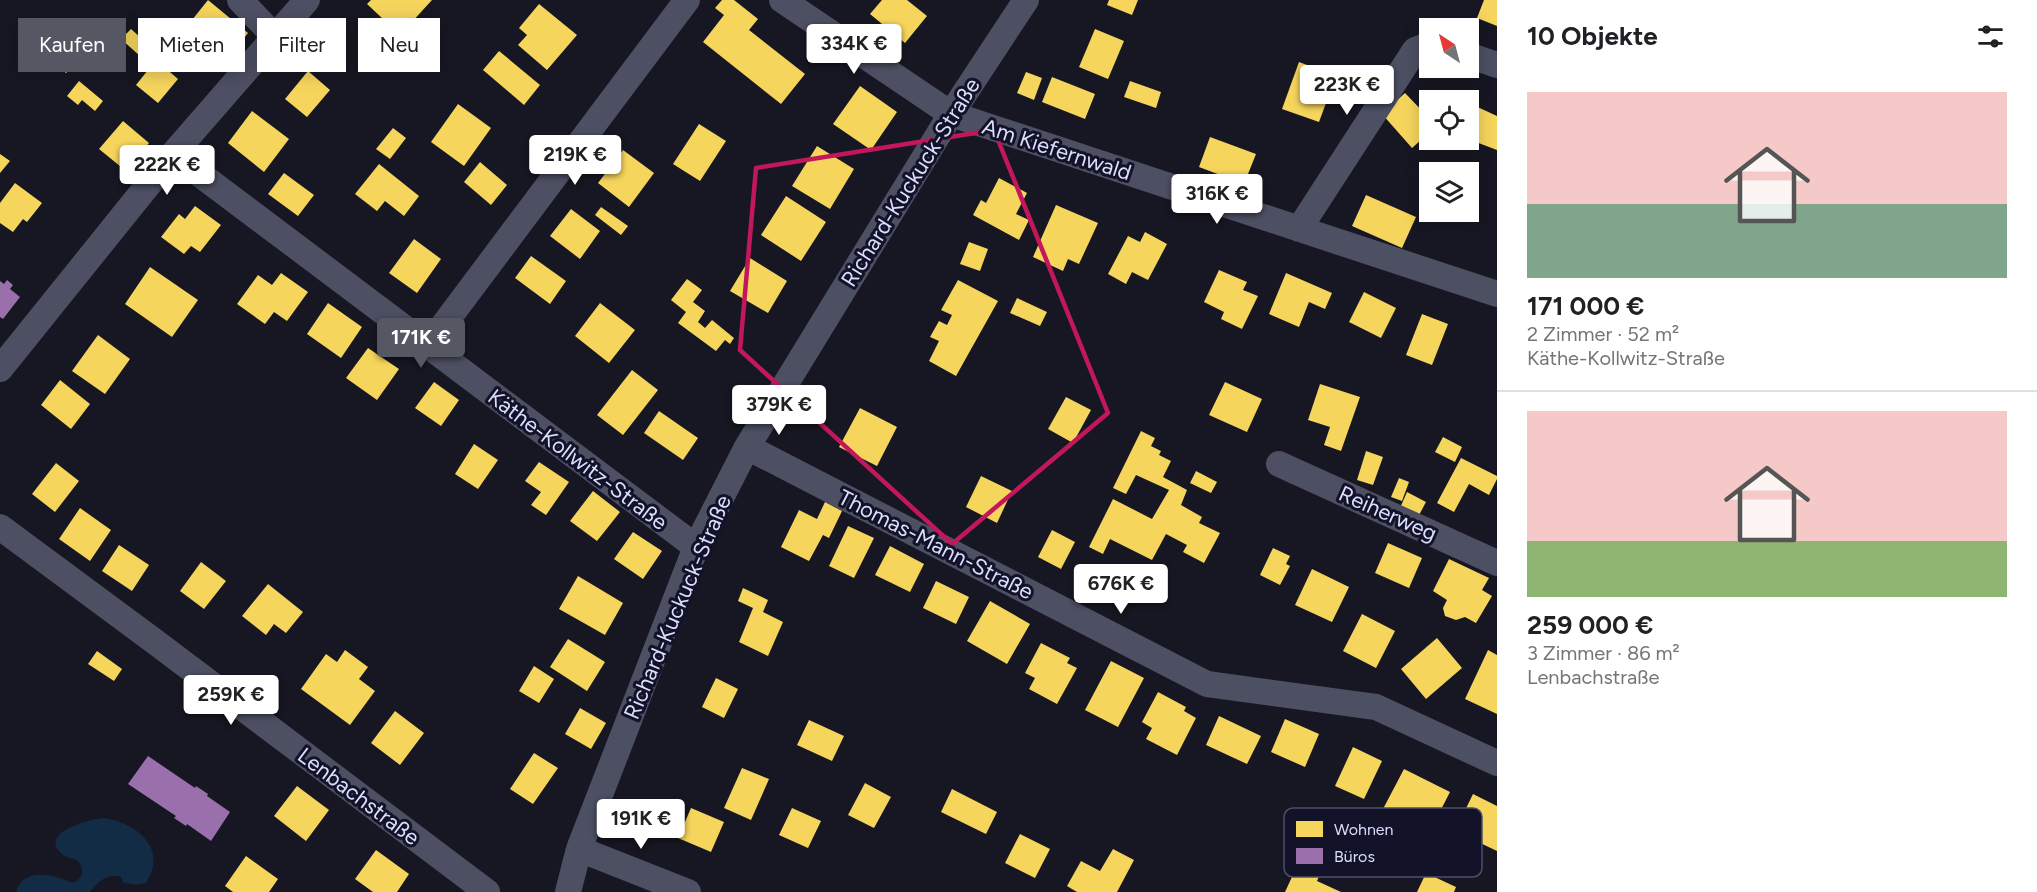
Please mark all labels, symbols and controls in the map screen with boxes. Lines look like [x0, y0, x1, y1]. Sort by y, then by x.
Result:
chip: Kaufen [18, 18, 126, 72]
chip: Mieten [138, 18, 245, 72]
chip: Filter [257, 18, 346, 72]
chip: Neu [358, 18, 440, 72]
north arrow [1419, 18, 1479, 78]
map controls [1419, 18, 1479, 222]
text: 10 Objekte [1527, 20, 1658, 52]
icon: filters [1974, 20, 2007, 53]
pin: 334K € [805, 24, 903, 75]
text: 334K € [821, 31, 887, 55]
pin: 223K € [1298, 65, 1396, 116]
text: 223K € [1314, 72, 1380, 96]
street label: Richard-Kuckuck-Straße [835, 73, 986, 292]
button: locate [1419, 90, 1479, 150]
street label: Am Kiefernwald [979, 113, 1135, 186]
icon: home [1713, 131, 1821, 239]
pin: 219K € [526, 135, 624, 186]
text: 219K € [543, 142, 607, 166]
pin: 222K € [118, 145, 216, 196]
text: 222K € [134, 152, 200, 176]
button: layers [1419, 162, 1479, 222]
pin: 316K € [1168, 174, 1266, 225]
text: 316K € [1185, 181, 1249, 205]
text: 171 000 € [1527, 290, 1644, 322]
pin: 171K € [372, 318, 470, 369]
text: 2 Zimmer · 52 m² [1527, 322, 1679, 346]
text: 171K € [391, 325, 451, 349]
text: Käthe-Kollwitz-Straße [1527, 346, 1725, 370]
street label: Käthe-Kollwitz-Straße [483, 383, 673, 536]
pin: 379K € [730, 385, 828, 436]
text: 379K € [746, 392, 812, 416]
icon: home [1713, 450, 1821, 558]
street label: Reiherweg [1335, 480, 1441, 547]
street label: Thomas-Mann-Straße [834, 484, 1038, 605]
street label: Richard-Kuckuck-Straße [618, 491, 737, 723]
pin: 676K € [1072, 564, 1170, 615]
text: 676K € [1088, 571, 1154, 595]
text: 259 000 € [1527, 609, 1653, 641]
text: 3 Zimmer · 86 m² [1527, 641, 1680, 665]
text: Lenbachstraße [1527, 665, 1659, 689]
pin: 259K € [182, 675, 280, 726]
text: 259K € [198, 682, 264, 706]
street label: Lenbachstraße [292, 742, 425, 851]
pin: 191K € [592, 799, 690, 850]
text: 191K € [611, 806, 671, 830]
legend [1284, 808, 1482, 877]
text: Wohnen [1334, 820, 1394, 839]
text: Büros [1334, 847, 1375, 866]

